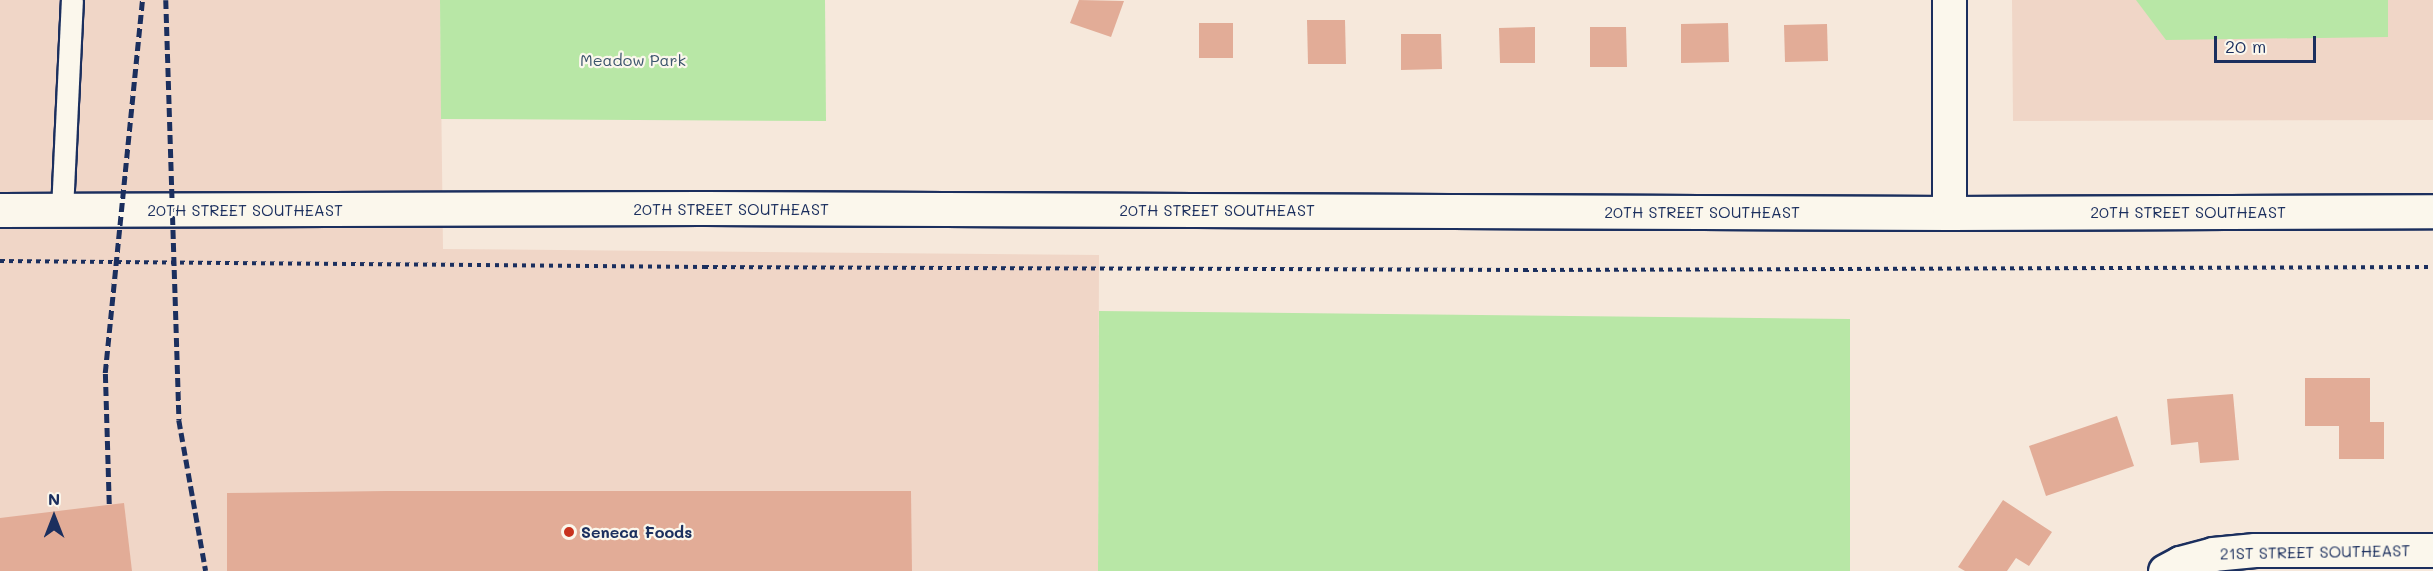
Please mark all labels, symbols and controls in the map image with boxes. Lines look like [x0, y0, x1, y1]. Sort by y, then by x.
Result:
scale bar [2217, 24, 2319, 62]
text: 20 m [2225, 34, 2266, 58]
park label: Meadow Park [580, 50, 686, 70]
street label: 20TH STREET SOUTHEAST [633, 199, 829, 219]
street label: 20TH STREET SOUTHEAST [147, 200, 343, 220]
street label: 20TH STREET SOUTHEAST [1119, 200, 1315, 220]
street label: 20TH STREET SOUTHEAST [1604, 202, 1800, 222]
street label: 20TH STREET SOUTHEAST [2090, 202, 2286, 222]
north arrow [24, 487, 84, 547]
text: N [48, 488, 60, 509]
place label: Seneca Foods [581, 522, 692, 542]
marker: Seneca Foods [562, 525, 576, 539]
street label: 21ST STREET SOUTHEAST [2220, 541, 2410, 563]

